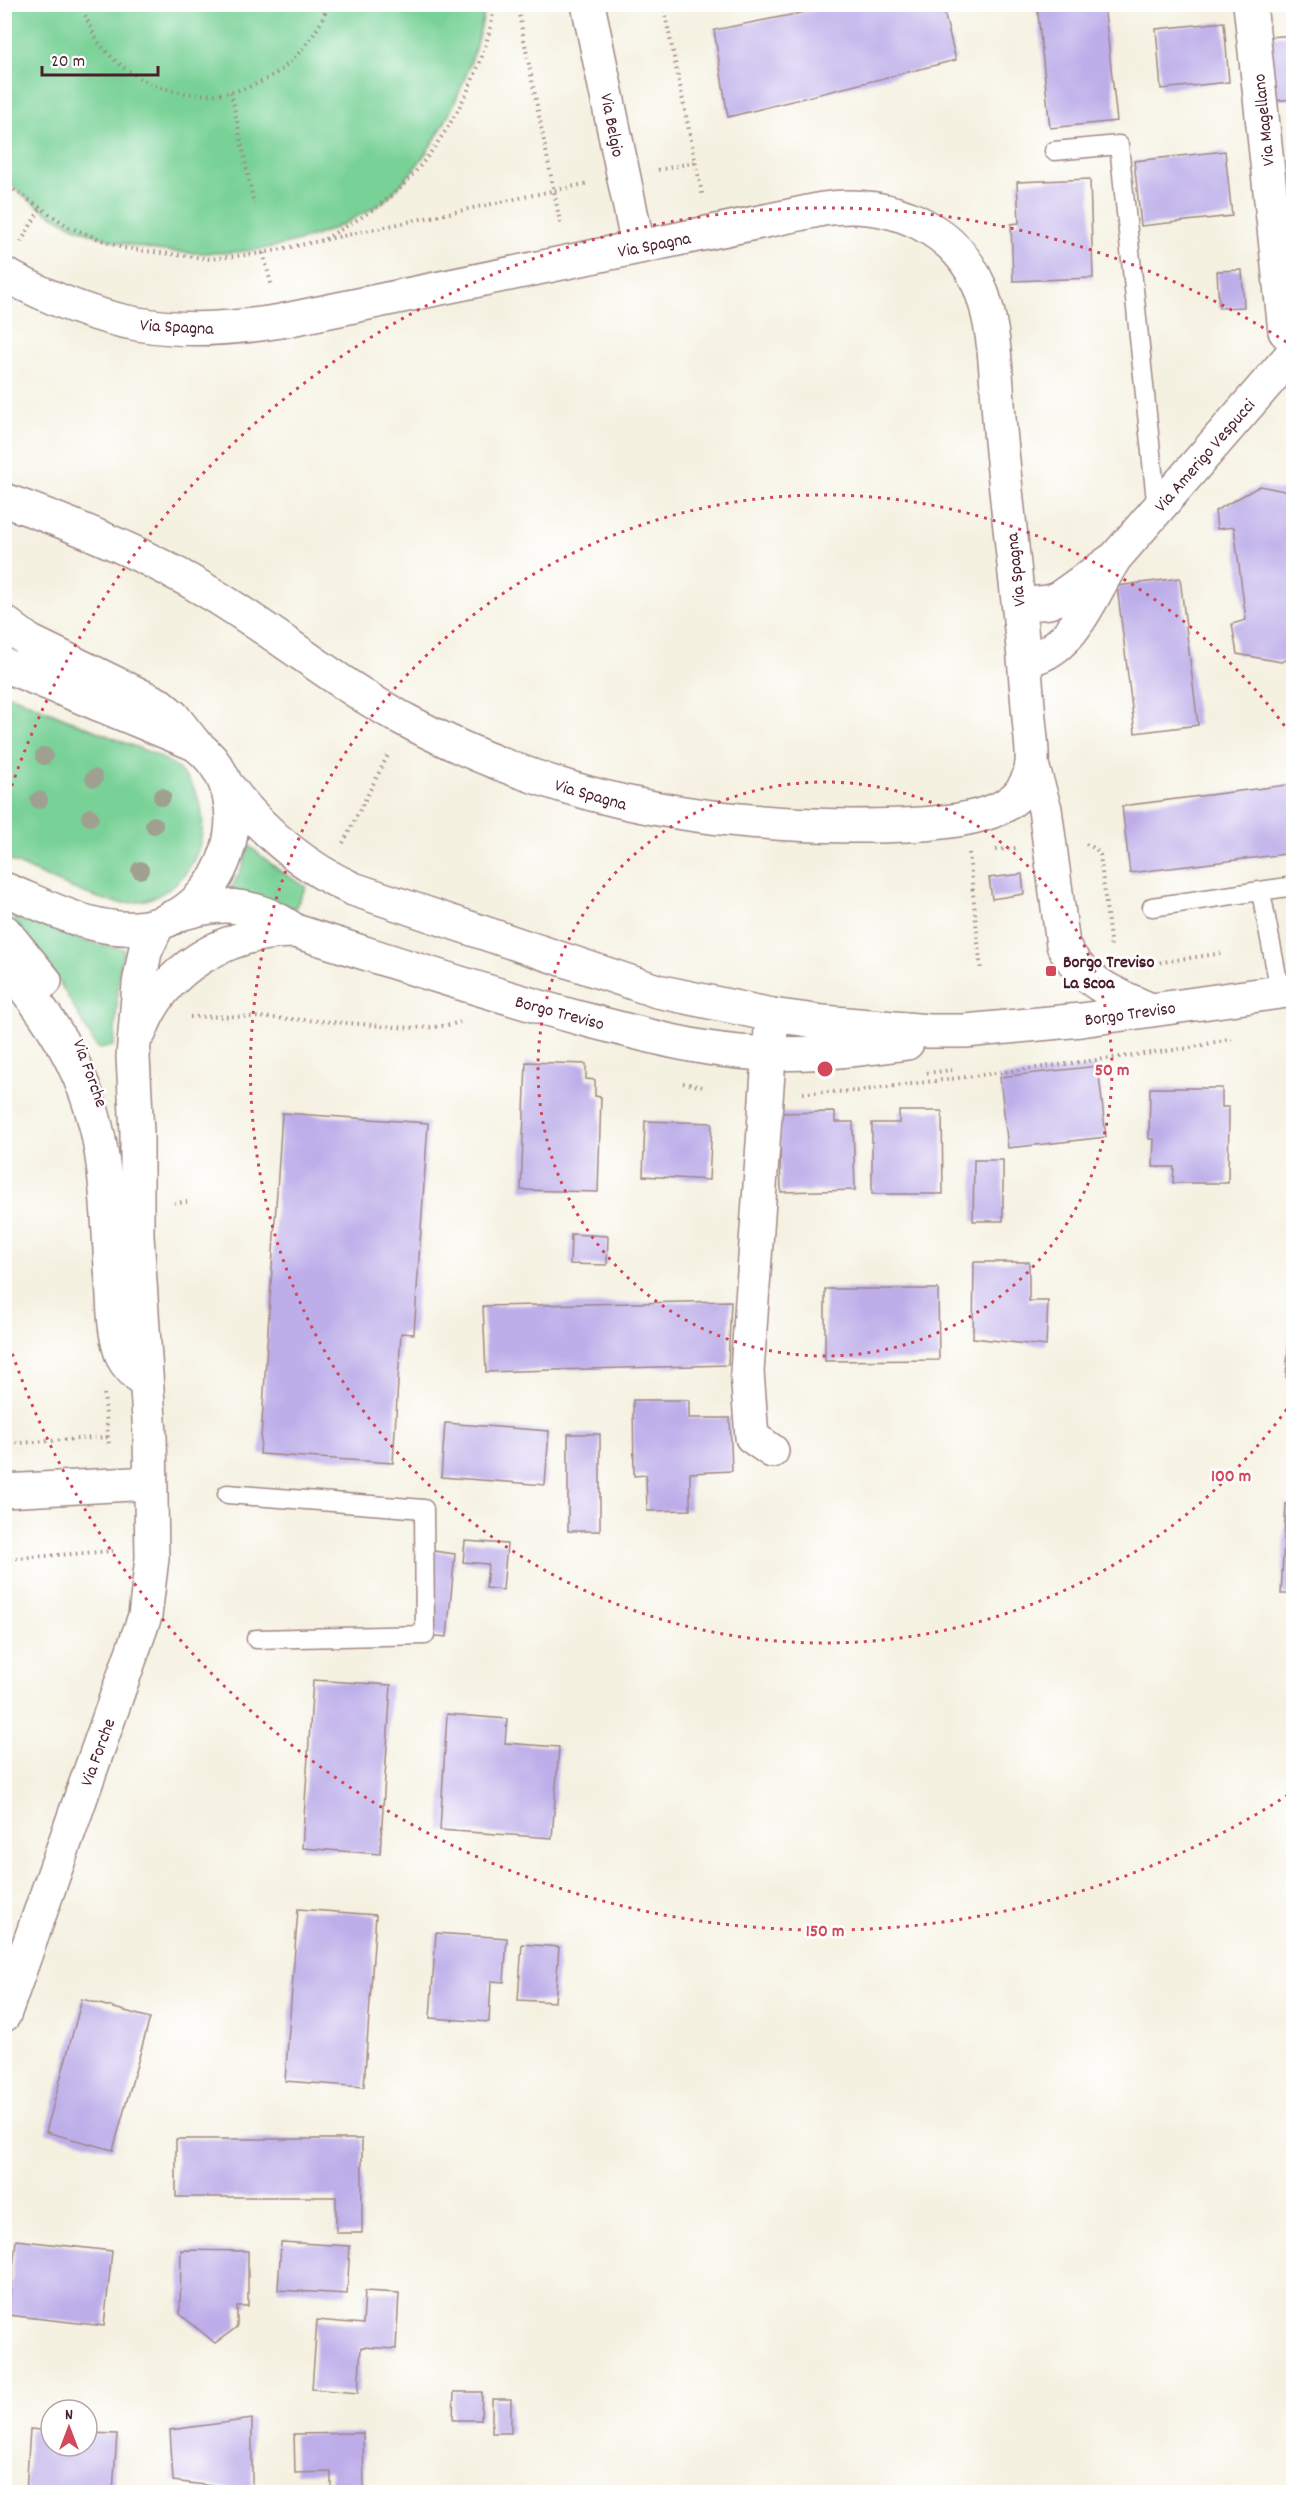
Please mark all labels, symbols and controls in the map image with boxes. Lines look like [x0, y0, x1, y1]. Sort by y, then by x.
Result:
scale bar [42, 39, 158, 77]
text: 20 m [51, 50, 85, 75]
street label: Via Magellano [1248, 72, 1283, 167]
street label: Via Belgio [592, 91, 629, 159]
street label: Via Spagna [616, 227, 694, 266]
street label: Via Spagna [139, 314, 215, 343]
street label: Via Amerigo Vespucci [1150, 395, 1262, 519]
street label: Via Spagna [1001, 531, 1034, 608]
street label: Via Spagna [551, 774, 630, 819]
place label: Borgo Treviso La Scoa [1063, 951, 1154, 997]
marker: Borgo Treviso La Scoa [1044, 964, 1058, 978]
street label: Borgo Treviso [512, 991, 607, 1038]
street label: Borgo Treviso [1083, 997, 1177, 1034]
street label: Via Forche [65, 1036, 113, 1111]
centre of rings [815, 1059, 835, 1079]
text: 50 m [1095, 1059, 1129, 1084]
text: 100 m [1211, 1465, 1251, 1490]
street label: Via Forche [76, 1715, 123, 1790]
text: 150 m [806, 1920, 844, 1945]
north arrow [39, 2398, 99, 2458]
text: N [65, 2404, 73, 2427]

